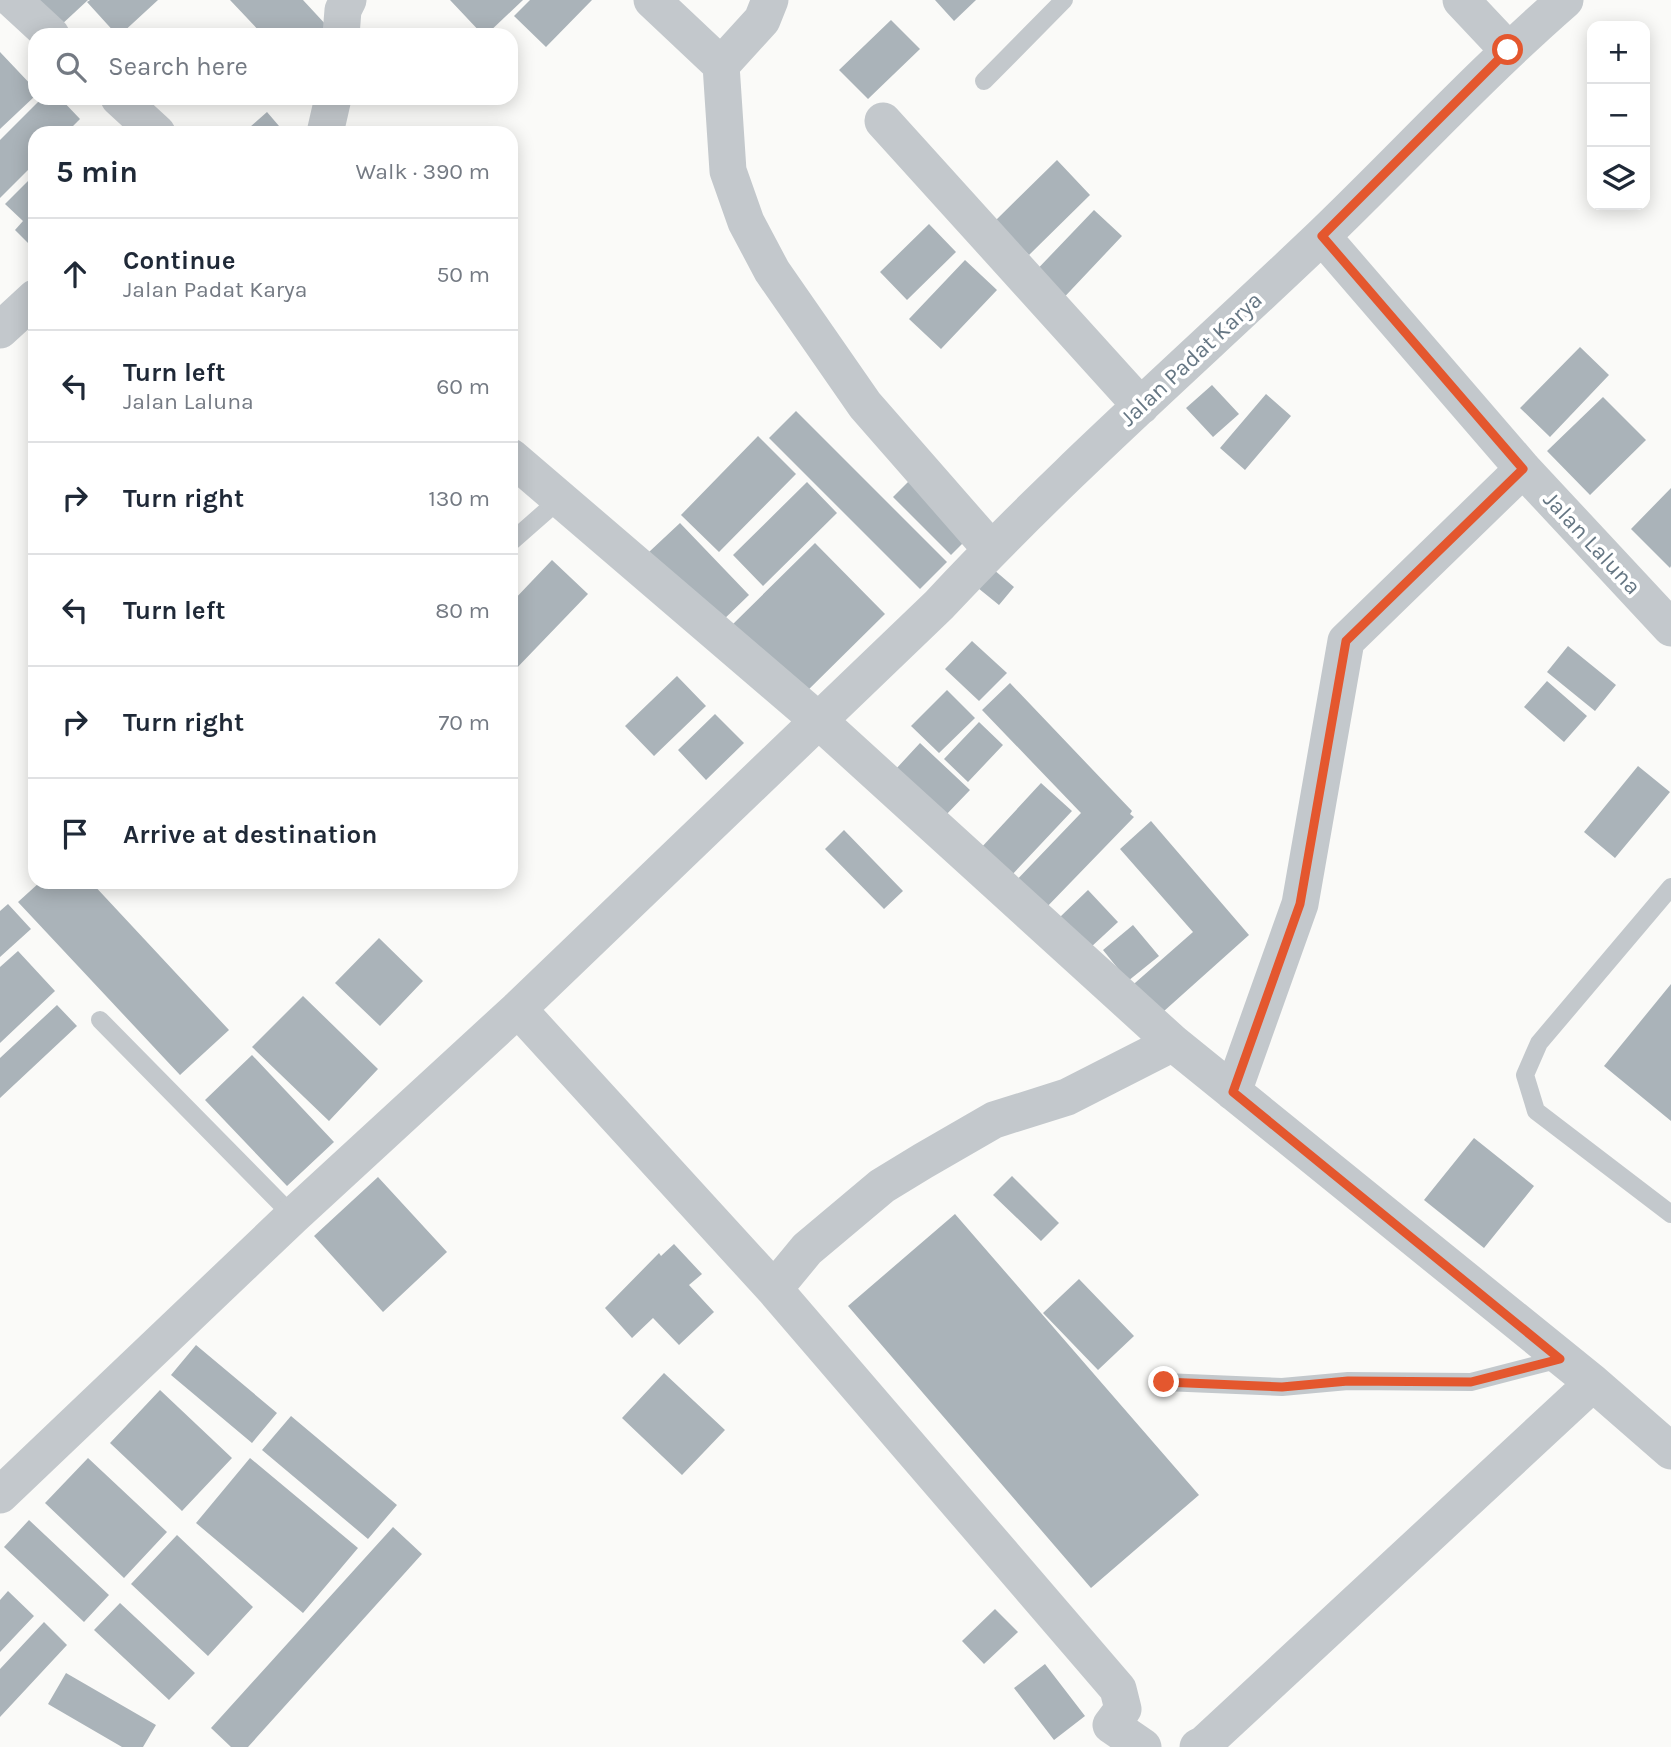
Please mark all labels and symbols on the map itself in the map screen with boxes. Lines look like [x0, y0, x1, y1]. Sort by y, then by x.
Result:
route start [1492, 34, 1523, 65]
street label: Jalan Padat Karya [1114, 286, 1268, 432]
street label: Jalan Laluna [1538, 486, 1646, 600]
route end [1148, 1366, 1179, 1397]

